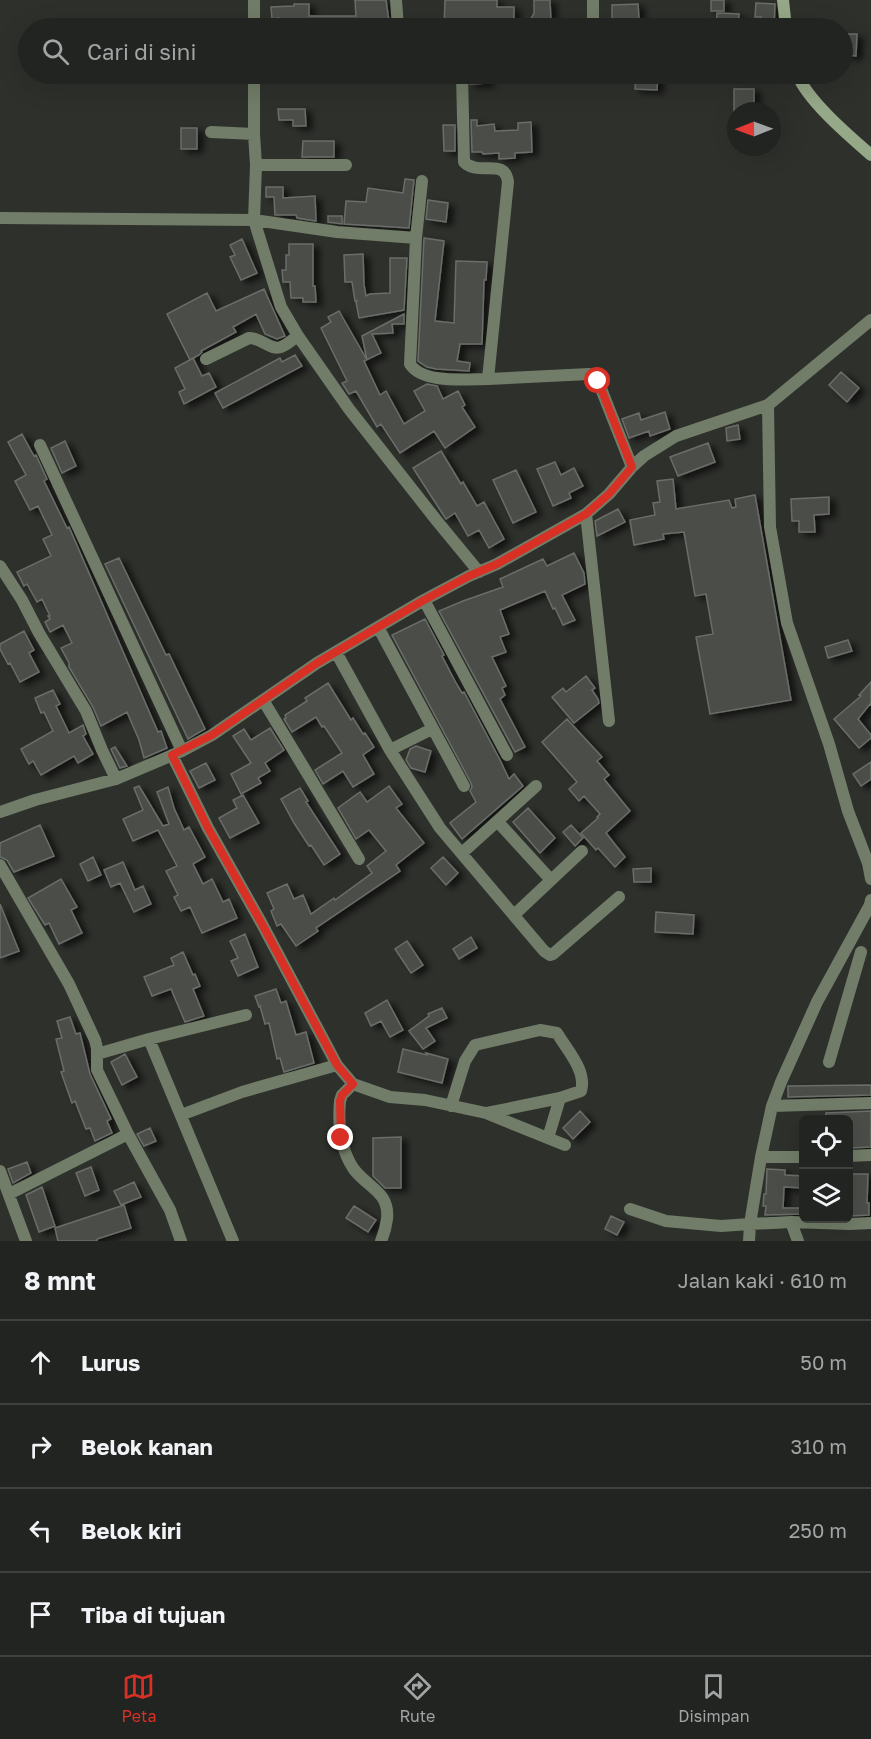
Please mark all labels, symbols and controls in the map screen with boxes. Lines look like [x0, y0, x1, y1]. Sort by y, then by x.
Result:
search box [18, 18, 853, 84]
icon: search [39, 35, 72, 68]
text: Cari di sini [87, 38, 196, 65]
north arrow [727, 102, 781, 156]
route start [584, 367, 610, 393]
map controls [799, 1115, 853, 1223]
button: locate [799, 1115, 853, 1169]
route end [327, 1124, 353, 1150]
button: layers [799, 1169, 853, 1223]
text: 8 mnt [24, 1265, 96, 1296]
text: Jalan kaki · 610 m [678, 1268, 847, 1292]
icon: ahead [24, 1346, 57, 1379]
text: Lurus [81, 1349, 140, 1376]
text: 50 m [800, 1350, 847, 1374]
icon: right [24, 1430, 57, 1463]
text: Belok kanan [81, 1433, 213, 1460]
text: 310 m [791, 1434, 847, 1458]
icon: left [24, 1514, 57, 1547]
text: Belok kiri [81, 1517, 182, 1544]
text: 250 m [789, 1518, 847, 1542]
icon: arrive [24, 1598, 57, 1631]
text: Tiba di tujuan [81, 1601, 225, 1628]
tab: Peta [121, 1670, 157, 1726]
tab: Rute [399, 1670, 435, 1726]
tab: Disimpan [678, 1670, 749, 1726]

